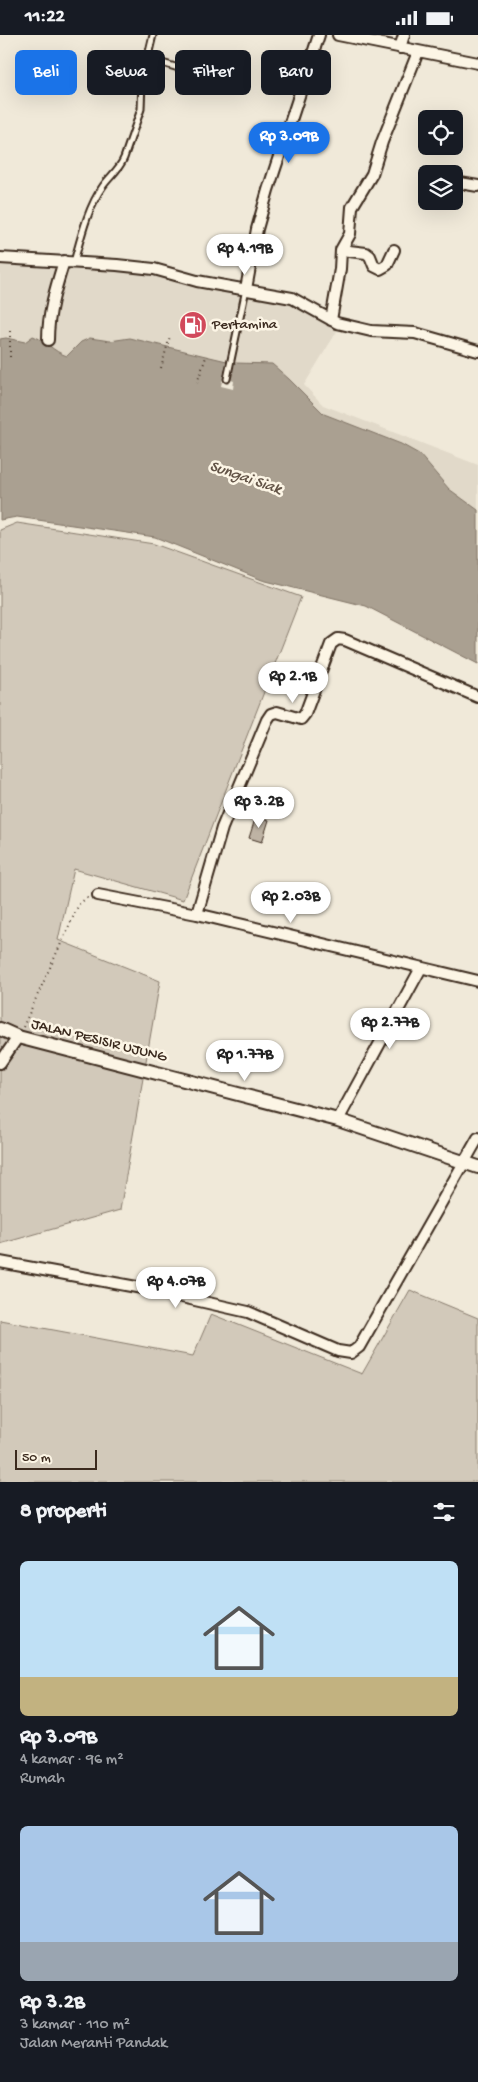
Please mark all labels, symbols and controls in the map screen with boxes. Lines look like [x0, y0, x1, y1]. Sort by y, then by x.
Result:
text: 11:22 [25, 6, 65, 29]
chip: Beli [15, 50, 77, 95]
chip: Sewa [87, 50, 165, 95]
chip: Filter [175, 50, 251, 95]
chip: Baru [261, 50, 331, 95]
map controls [418, 110, 463, 210]
button: locate [418, 110, 463, 155]
pin: Rp 3.09B [237, 121, 341, 164]
text: Rp 3.09B [260, 128, 318, 147]
button: layers [418, 165, 463, 210]
pin: Rp 4.19B [193, 233, 297, 276]
text: Rp 4.19B [217, 240, 273, 259]
fuel station icon: Pertamina [178, 310, 208, 340]
place label: Pertamina [211, 316, 278, 334]
water label: Sungai Siak [207, 458, 285, 501]
pin: Rp 2.1B [247, 661, 339, 704]
text: Rp 2.1B [269, 668, 317, 687]
pin: Rp 3.2B [213, 787, 305, 829]
text: Rp 3.2B [234, 793, 284, 812]
pin: Rp 2.03B [239, 881, 343, 924]
text: Rp 2.03B [262, 888, 320, 907]
pin: Rp 2.77B [338, 1007, 442, 1050]
text: Rp 2.77B [361, 1014, 419, 1033]
street label: JALAN PESISIR UJUNG [29, 1015, 169, 1067]
pin: Rp 1.77B [193, 1039, 297, 1082]
text: Rp 1.77B [217, 1046, 273, 1065]
pin: Rp 4.07B [124, 1267, 228, 1309]
text: Rp 4.07B [147, 1273, 205, 1292]
scale bar [15, 1447, 98, 1470]
text: 50 m [22, 1450, 51, 1467]
icon: filters [430, 1498, 458, 1526]
text: 8 properti [20, 1500, 107, 1525]
icon: home [194, 1593, 284, 1683]
text: Rp 3.09B [20, 1726, 97, 1751]
text: 4 kamar · 96 m² [20, 1751, 124, 1770]
text: Rumah [20, 1770, 65, 1789]
icon: home [194, 1858, 284, 1948]
text: Rp 3.2B [20, 1991, 85, 2016]
text: 3 kamar · 110 m² [20, 2016, 130, 2035]
text: Jalan Meranti Pandak [20, 2035, 167, 2054]

